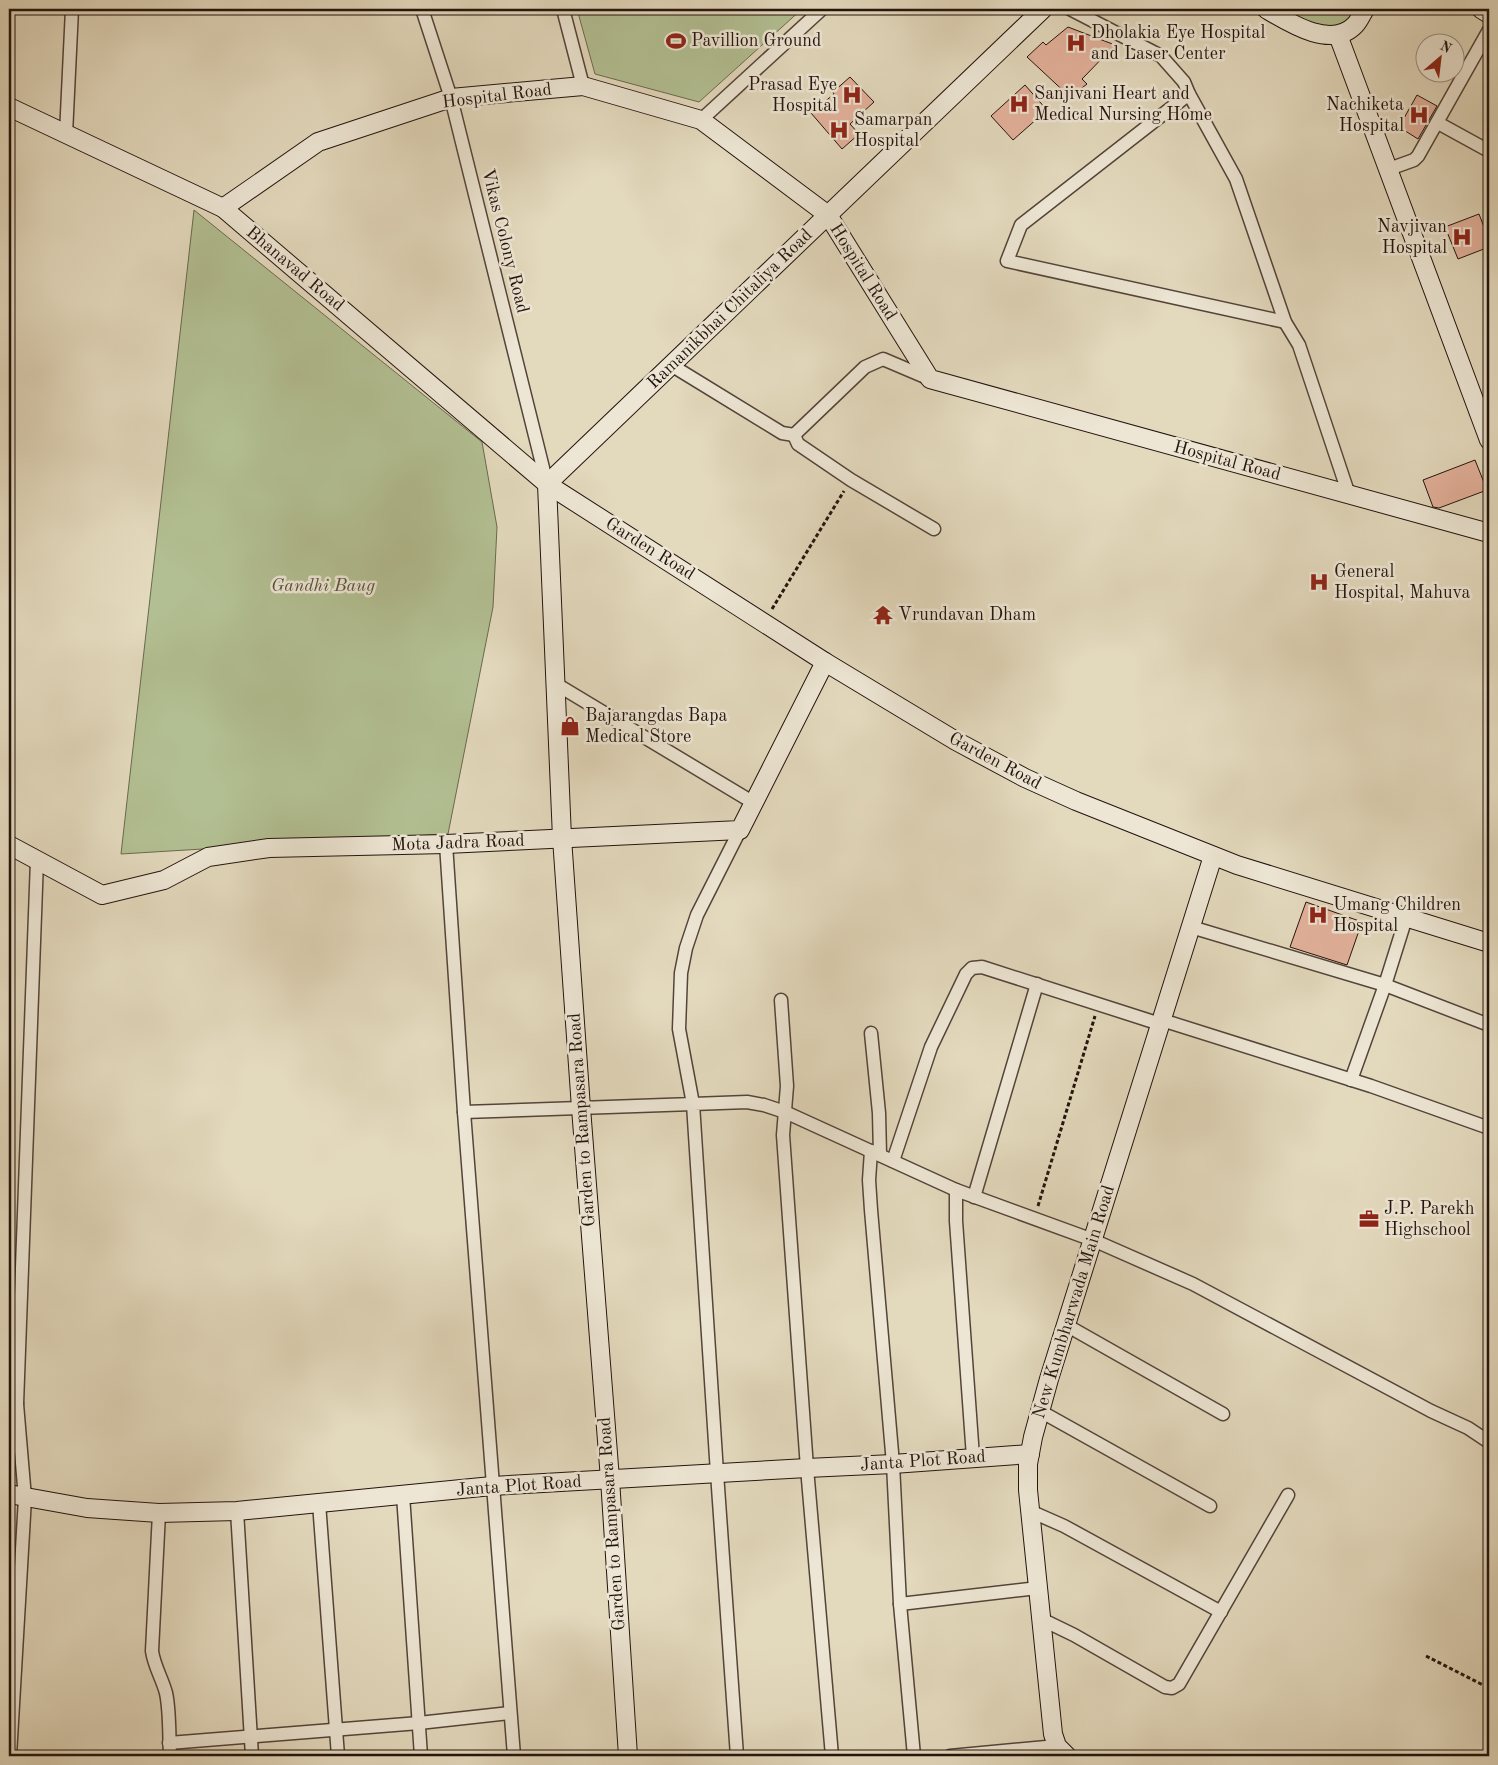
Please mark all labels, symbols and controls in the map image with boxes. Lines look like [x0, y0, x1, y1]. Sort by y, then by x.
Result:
place label: Dholakia Eye Hospital and Laser Center [1091, 24, 1265, 63]
sports icon: Pavillion Ground [665, 30, 687, 52]
place label: Pavillion Ground [691, 32, 821, 50]
hospital icon: Dholakia Eye Hospital and Laser Center [1065, 32, 1087, 54]
north arrow [1416, 32, 1466, 82]
text: N [1438, 39, 1454, 56]
place label: Prasad Eye Hospital [748, 76, 837, 115]
street label: Hospital Road [441, 80, 553, 112]
hospital icon: Prasad Eye Hospital [841, 84, 863, 106]
place label: Sanjivani Heart and Medical Nursing Home [1034, 85, 1212, 124]
hospital icon: Sanjivani Heart and Medical Nursing Home [1008, 93, 1030, 115]
place label: Nachiketa Hospital [1326, 96, 1404, 135]
hospital icon: Nachiketa Hospital [1408, 104, 1430, 126]
place label: Samarpan Hospital [854, 111, 933, 150]
hospital icon: Samarpan Hospital [828, 119, 850, 141]
street label: Vikas Colony Road [478, 167, 532, 315]
place label: Navjivan Hospital [1377, 218, 1447, 257]
street label: Hospital Road [826, 220, 900, 324]
street label: Bhanavad Road [243, 223, 347, 315]
street label: Ramanikbhai Chitaliya Road [644, 226, 816, 392]
hospital icon: Navjivan Hospital [1451, 226, 1473, 248]
street label: Hospital Road [1171, 438, 1283, 484]
street label: Garden Road [602, 514, 698, 584]
place label: General Hospital, Mahuva [1334, 563, 1471, 602]
hospital icon: General Hospital, Mahuva [1308, 571, 1330, 593]
park label: Gandhi Baug [271, 577, 375, 595]
temple icon: Vrundavan Dham [872, 604, 894, 626]
place label: Vrundavan Dham [898, 606, 1036, 624]
place label: Bajarangdas Bapa Medical Store [585, 707, 727, 746]
shop icon: Bajarangdas Bapa Medical Store [559, 715, 581, 737]
street label: Garden Road [946, 729, 1044, 793]
street label: Mota Jadra Road [391, 832, 525, 854]
place label: Umang Children Hospital [1333, 896, 1461, 935]
hospital icon: Umang Children Hospital [1307, 904, 1329, 926]
street label: Garden to Rampasara Road [566, 1012, 598, 1228]
street label: New Kumbharwada Main Road [1030, 1183, 1118, 1421]
place label: J.P. Parekh Highschool [1384, 1200, 1475, 1239]
office icon: J.P. Parekh Highschool [1358, 1208, 1380, 1230]
street label: Garden to Rampasara Road [596, 1416, 628, 1632]
street label: Janta Plot Road [860, 1448, 986, 1474]
street label: Janta Plot Road [456, 1473, 582, 1499]

